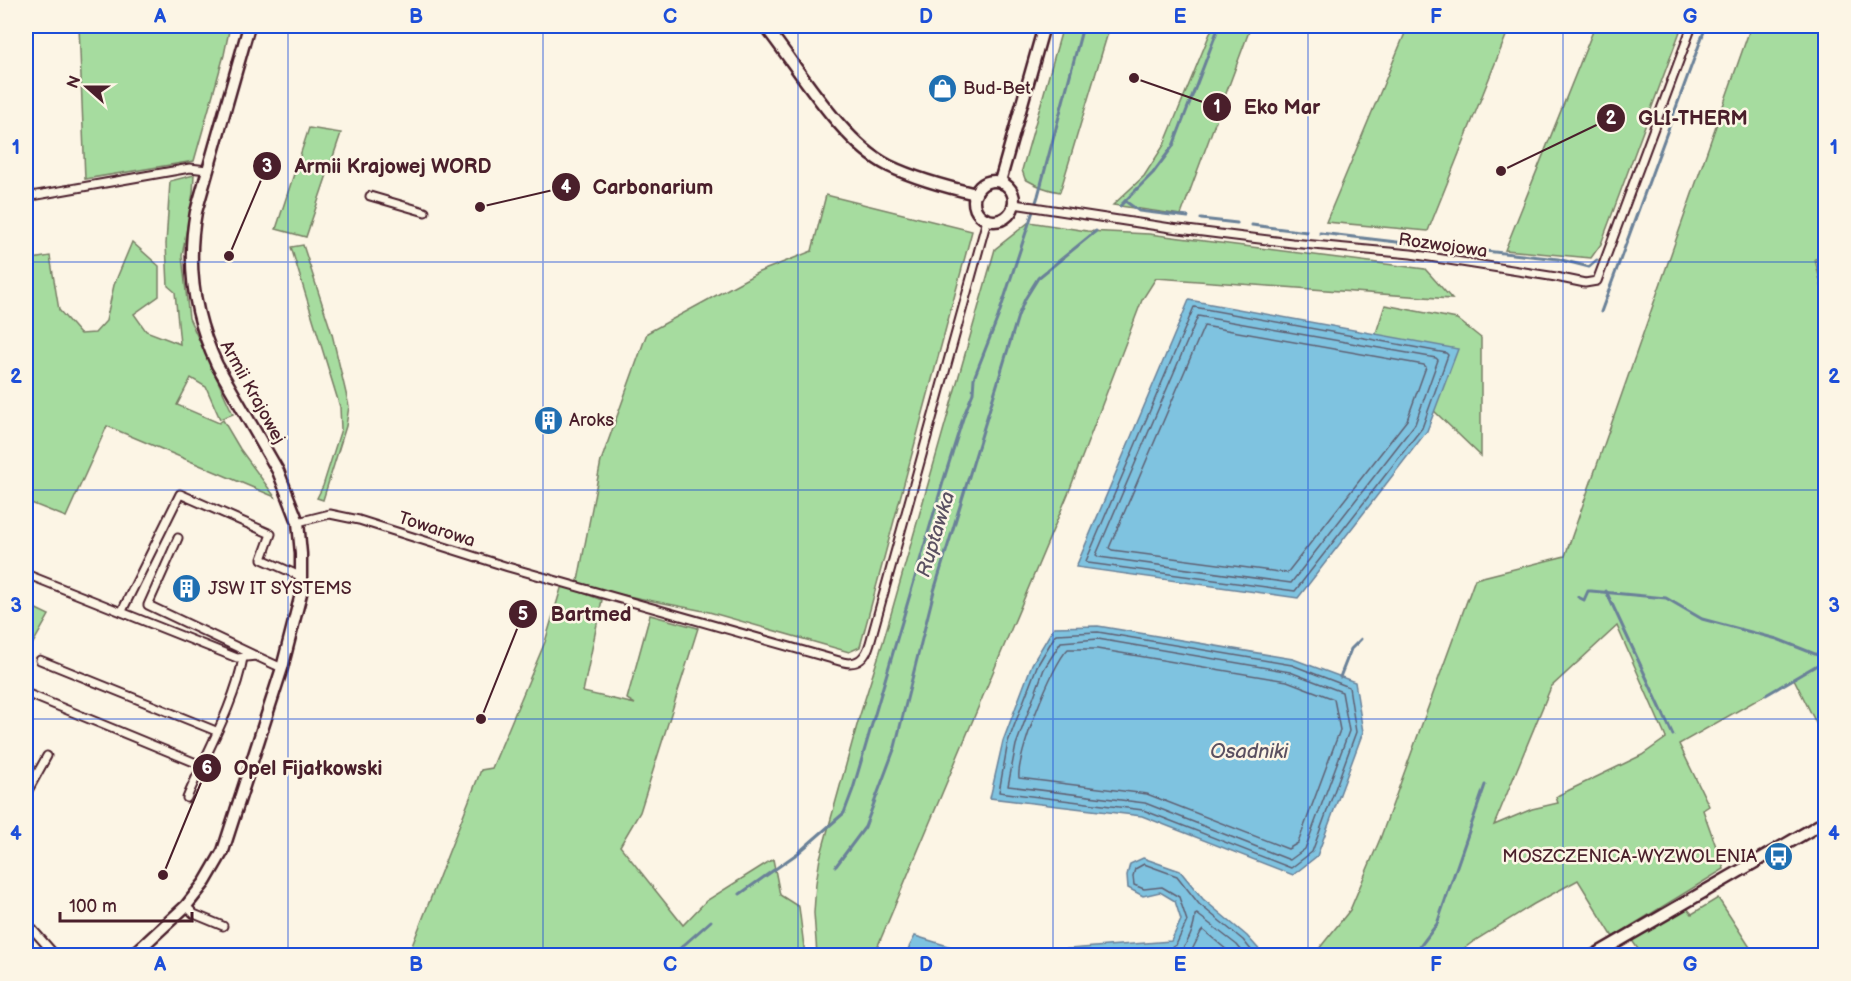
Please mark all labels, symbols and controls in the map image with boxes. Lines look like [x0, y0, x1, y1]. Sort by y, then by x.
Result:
text: A [153, 5, 167, 29]
text: B [409, 5, 423, 29]
text: C [663, 5, 677, 29]
text: D [919, 5, 933, 29]
text: E [1174, 5, 1187, 29]
text: F [1430, 5, 1442, 29]
text: G [1683, 5, 1698, 29]
north arrow [57, 57, 117, 117]
shop icon: Bud-Bet [926, 72, 958, 104]
text: N [63, 73, 85, 91]
place label: Bud-Bet [963, 78, 1031, 99]
callout: Eko Mar [1202, 88, 1333, 126]
text: Eko Mar [1244, 96, 1321, 120]
text: 1 [1213, 97, 1221, 118]
callout: GLI-THERM [1596, 99, 1760, 137]
text: GLI-THERM [1638, 107, 1748, 131]
text: 2 [1606, 108, 1617, 129]
text: 1 [12, 136, 20, 160]
text: 1 [1830, 136, 1838, 160]
callout: Armii Krajowej WORD [252, 147, 503, 185]
text: Armii Krajowej WORD [294, 155, 492, 179]
text: 3 [262, 156, 272, 177]
callout: Carbonarium [551, 168, 726, 206]
text: Carbonarium [593, 176, 713, 200]
text: 4 [561, 177, 572, 198]
street label: Rozwojowa [1397, 229, 1489, 262]
street label: Armii Krajowej [216, 337, 290, 448]
text: 2 [10, 365, 22, 389]
text: 2 [1828, 365, 1840, 389]
building icon: Aroks [532, 404, 564, 436]
place label: Aroks [569, 410, 614, 431]
water label: Ruptawka [912, 489, 960, 580]
street label: Towarowa [396, 507, 478, 552]
building icon: JSW IT SYSTEMS [171, 572, 203, 604]
place label: JSW IT SYSTEMS [208, 578, 352, 599]
text: 3 [10, 594, 22, 618]
text: 3 [1828, 594, 1840, 618]
callout: Bartmed [508, 595, 643, 633]
text: Bartmed [551, 603, 631, 627]
text: 5 [518, 604, 528, 625]
water label: Osadniki [1210, 740, 1290, 764]
callout: Opel Fijałkowski [192, 749, 395, 787]
text: Opel Fijałkowski [234, 757, 382, 781]
text: 6 [202, 758, 213, 779]
text: 4 [10, 822, 22, 846]
text: 4 [1828, 822, 1840, 846]
bus stop icon: MOSZCZENICA-WYZWOLENIA [1762, 840, 1794, 872]
place label: MOSZCZENICA-WYZWOLENIA [1502, 846, 1757, 867]
scale bar [60, 885, 192, 923]
text: 100 m [69, 896, 117, 917]
text: A [153, 953, 167, 977]
text: B [409, 953, 423, 977]
text: C [663, 953, 677, 977]
text: D [919, 953, 933, 977]
text: E [1174, 953, 1187, 977]
text: F [1430, 953, 1442, 977]
text: G [1683, 953, 1698, 977]

